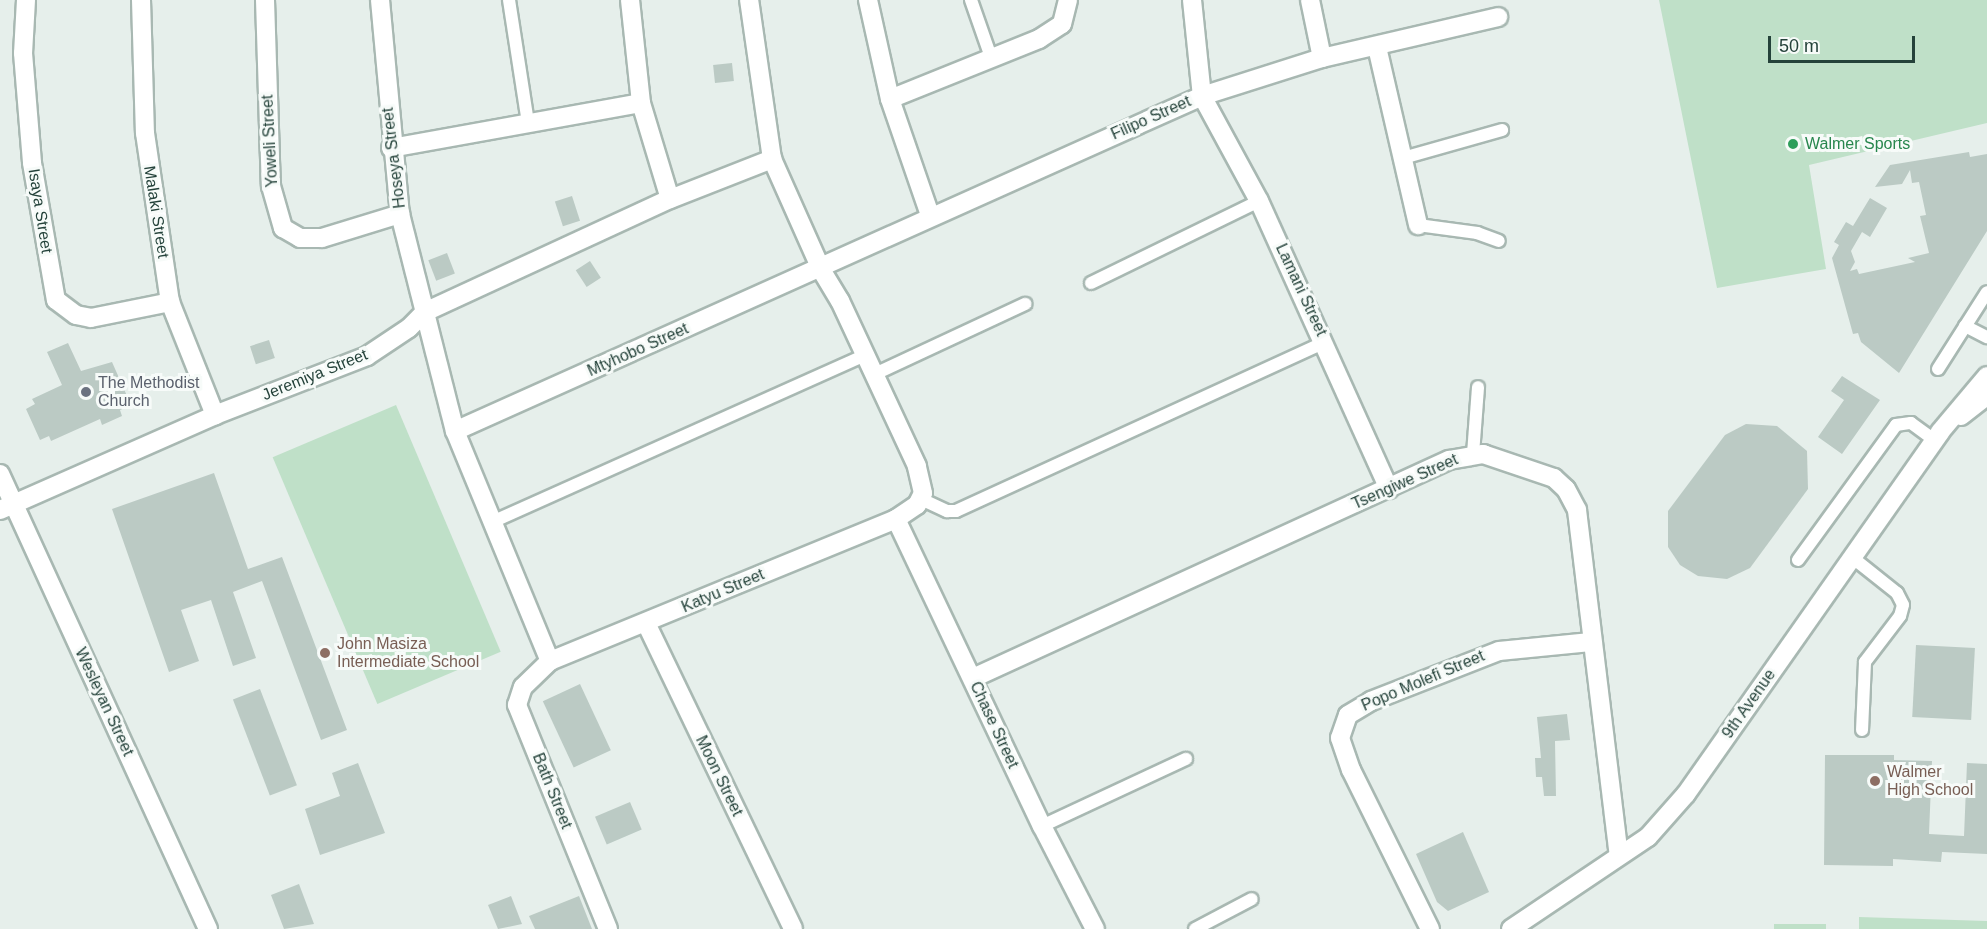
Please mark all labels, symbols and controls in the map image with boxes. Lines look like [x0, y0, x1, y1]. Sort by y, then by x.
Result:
scale bar [1771, 24, 1918, 62]
text: 50 m [1779, 36, 1819, 56]
street label: Filipo Street [1108, 92, 1194, 144]
street label: Yoweli Street [258, 94, 282, 188]
street label: Hoseya Street [378, 107, 410, 209]
place label: Walmer Sports [1805, 134, 1910, 154]
marker: Walmer Sports [1786, 137, 1800, 151]
street label: Malaki Street [139, 164, 173, 260]
street label: Isaya Street [24, 167, 56, 255]
street label: Lamani Street [1271, 241, 1331, 339]
street label: Mtyhobo Street [585, 319, 691, 381]
street label: Jeremiya Street [259, 345, 371, 405]
place label: The Methodist Church [98, 373, 199, 411]
marker: The Methodist Church [79, 385, 93, 399]
street label: Tsengiwe Street [1349, 450, 1461, 514]
street label: Katyu Street [679, 565, 767, 617]
place label: John Masiza Intermediate School [337, 634, 479, 672]
street label: Wesleyan Street [71, 645, 137, 759]
marker: John Masiza Intermediate School [318, 646, 332, 660]
street label: Popo Molefi Street [1359, 646, 1487, 716]
street label: 9th Avenue [1718, 665, 1780, 743]
street label: Chase Street [966, 679, 1022, 771]
street label: Moon Street [691, 733, 747, 819]
street label: Bath Street [528, 750, 576, 832]
place label: Walmer High School [1887, 762, 1973, 800]
marker: Walmer High School [1868, 774, 1882, 788]

